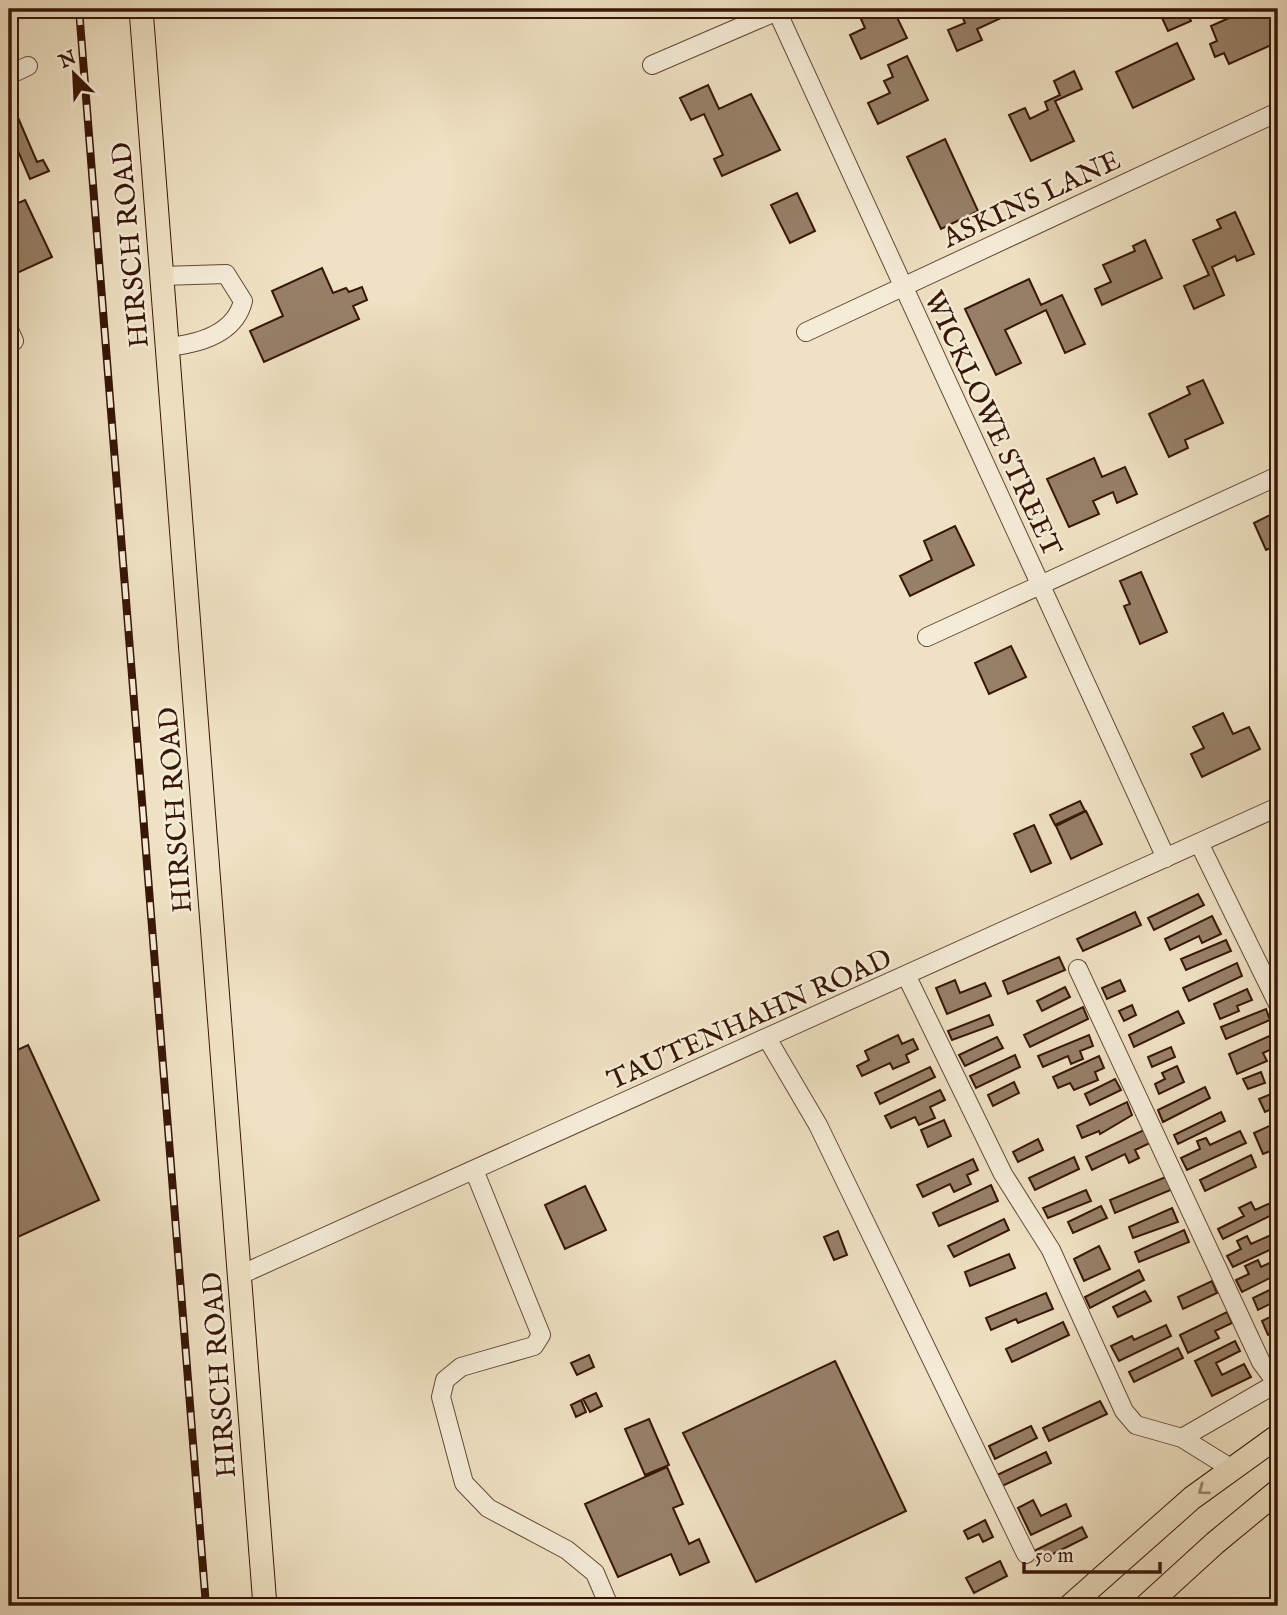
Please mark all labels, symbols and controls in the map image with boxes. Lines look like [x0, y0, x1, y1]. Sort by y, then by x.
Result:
north arrow [38, 38, 108, 108]
text: N [55, 46, 81, 75]
street label: HIRSCH ROAD [105, 140, 158, 349]
street label: ASKINS LANE [937, 144, 1127, 257]
street label: WICKLOWE STREET [915, 286, 1069, 563]
street label: HIRSCH ROAD [152, 706, 201, 914]
street label: TAUTENHAHN ROAD [602, 942, 898, 1099]
street label: HIRSCH ROAD [196, 1271, 245, 1479]
one-way arrow [1198, 1482, 1211, 1494]
scale bar [1024, 1531, 1161, 1575]
text: 50 m [1035, 1543, 1074, 1570]

